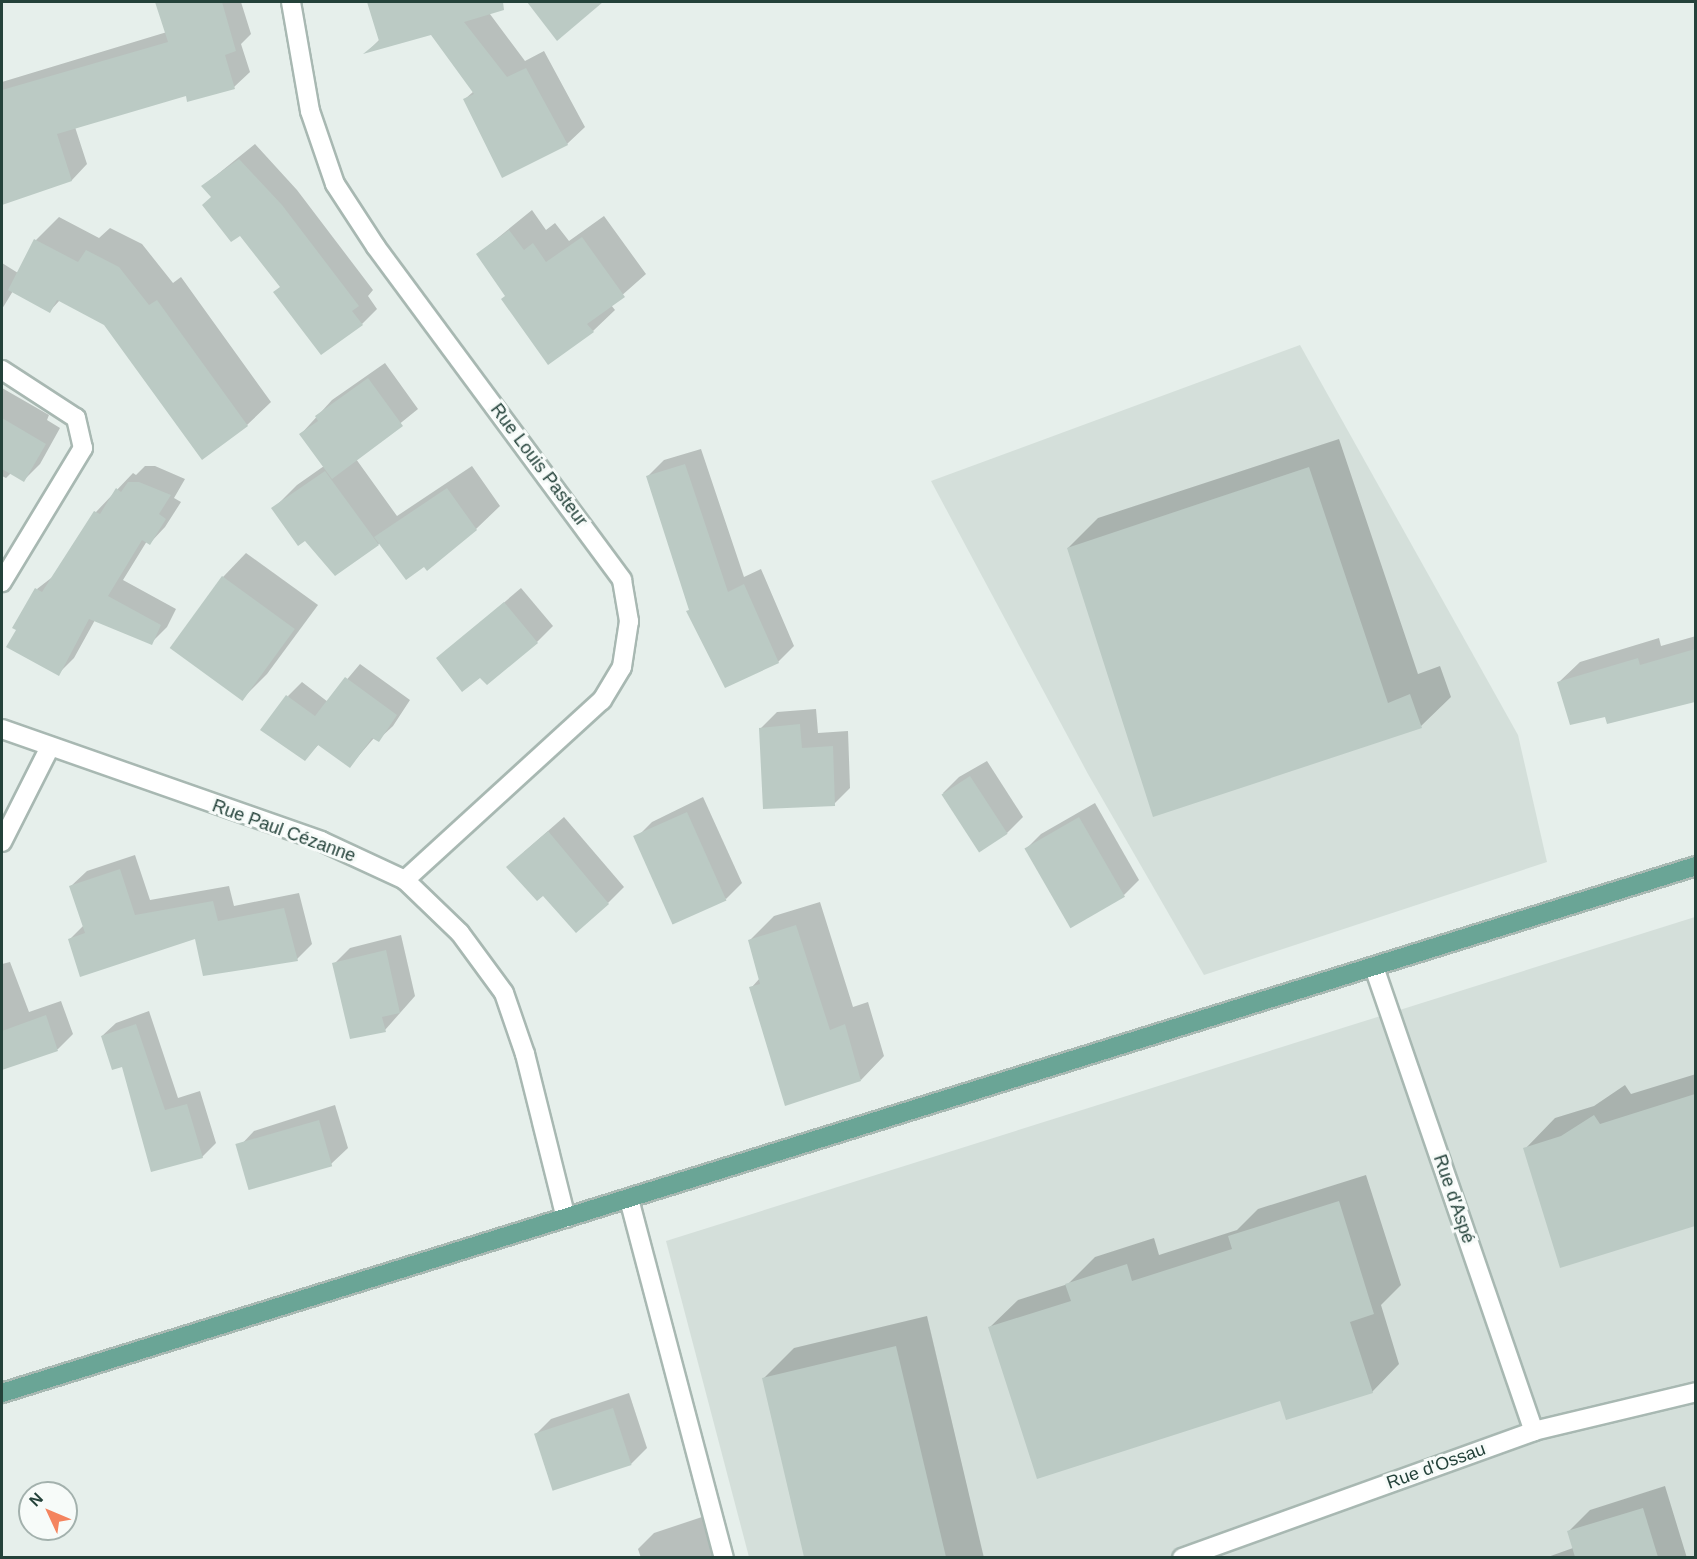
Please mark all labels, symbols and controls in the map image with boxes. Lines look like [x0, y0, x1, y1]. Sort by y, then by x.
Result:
street label: Rue Louis Pasteur [486, 399, 592, 531]
street label: Rue Paul Cézanne [209, 795, 359, 867]
street label: Rue d'Aspé [1429, 1152, 1479, 1246]
street label: Rue d'Ossau [1384, 1438, 1488, 1494]
north arrow [18, 1481, 78, 1541]
text: N [26, 1489, 46, 1510]

